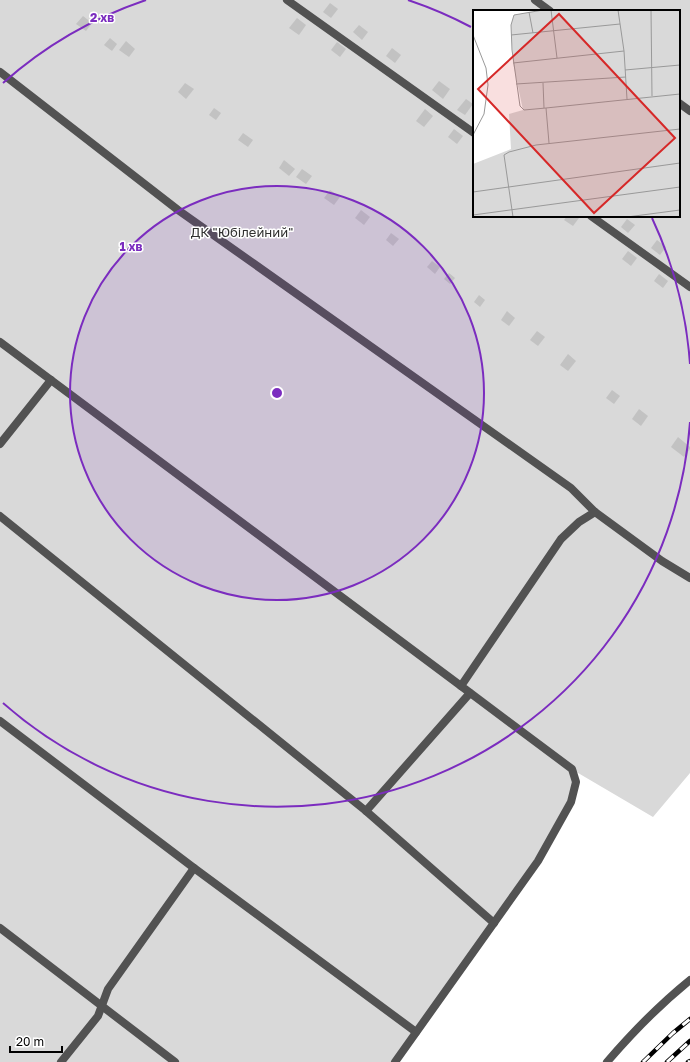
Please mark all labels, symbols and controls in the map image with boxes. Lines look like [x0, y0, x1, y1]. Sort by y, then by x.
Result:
text: 2 хв [90, 10, 114, 25]
inset map [473, 10, 680, 217]
park label: ДК "Юбілейний" [191, 224, 293, 240]
text: 1 хв [119, 239, 143, 254]
centre of rings [270, 386, 284, 400]
scale bar [10, 1028, 62, 1054]
text: 20 m [16, 1034, 44, 1049]

